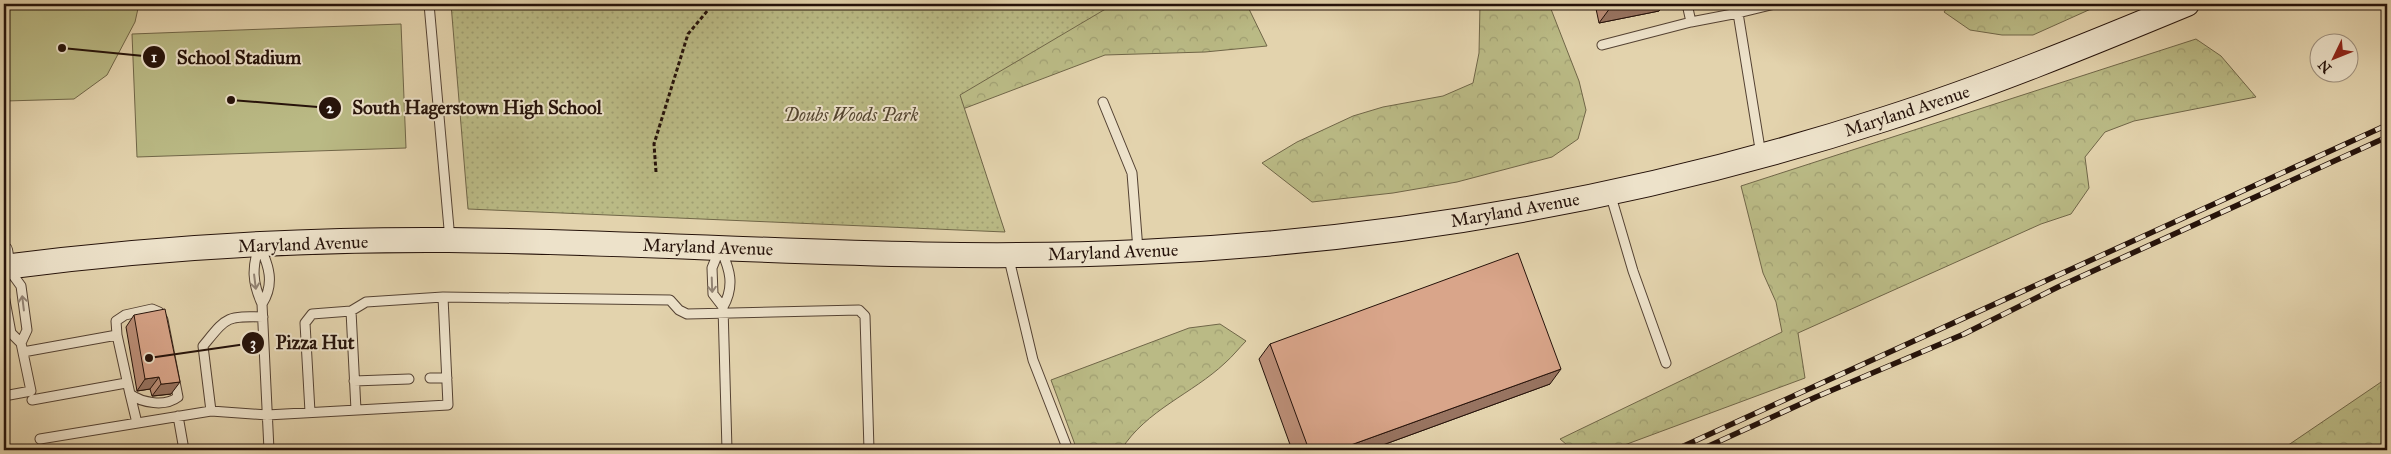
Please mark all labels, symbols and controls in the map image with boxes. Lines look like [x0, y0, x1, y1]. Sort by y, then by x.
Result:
north arrow [2308, 32, 2358, 82]
callout: School Stadium [141, 40, 311, 74]
text: School Stadium [177, 46, 301, 69]
text: 1 [151, 48, 157, 66]
text: N [2315, 56, 2335, 77]
street label: Maryland Avenue [1842, 80, 1972, 142]
callout: South Hagerstown High School [317, 91, 612, 125]
text: South Hagerstown High School [352, 96, 603, 120]
text: 2 [326, 99, 334, 117]
park label: Doubs Woods Park [784, 104, 918, 126]
street label: Maryland Avenue [1449, 188, 1581, 232]
street label: Maryland Avenue [237, 231, 369, 257]
street label: Maryland Avenue [642, 234, 774, 260]
street label: Maryland Avenue [1047, 239, 1179, 265]
one-way arrow [250, 274, 260, 290]
one-way arrow [708, 276, 717, 292]
one-way arrow [18, 296, 28, 312]
callout: Pizza Hut [241, 326, 364, 360]
text: Pizza Hut [276, 331, 355, 354]
text: 3 [250, 334, 256, 353]

